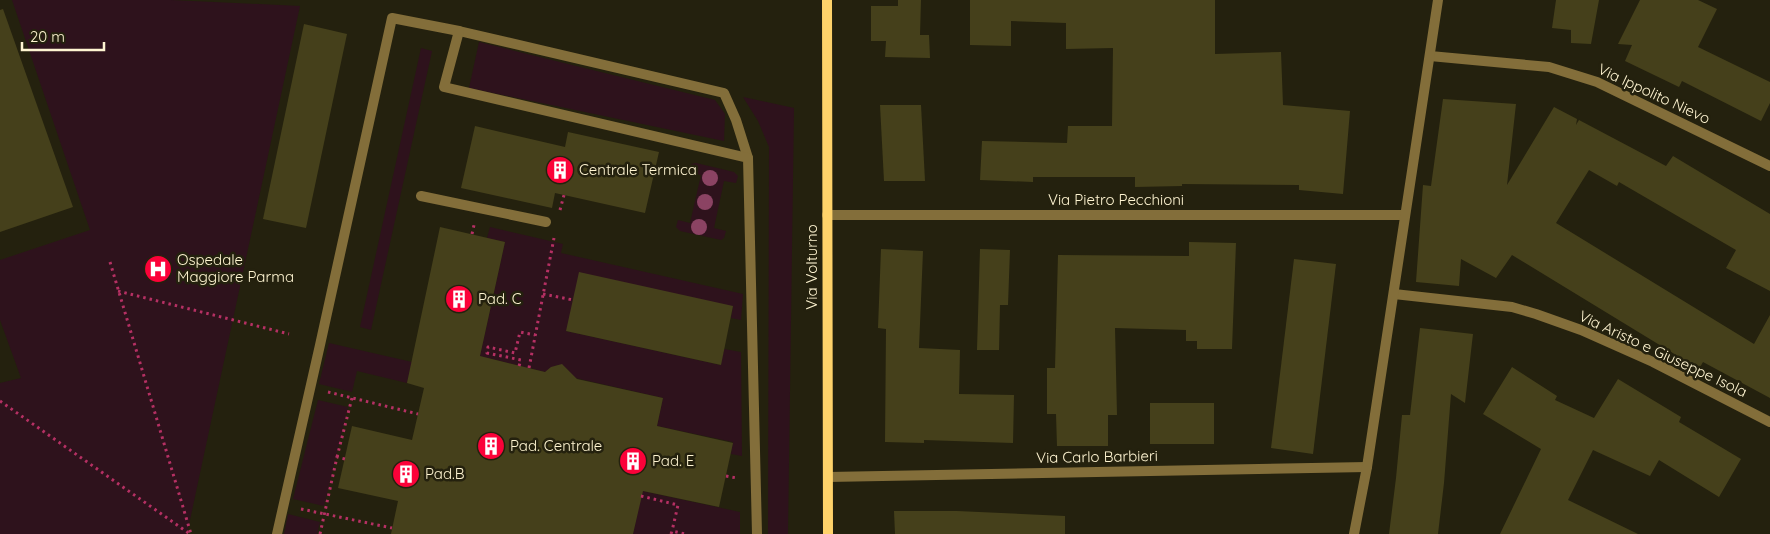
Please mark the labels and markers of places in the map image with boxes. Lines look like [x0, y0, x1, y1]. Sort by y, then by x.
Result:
building icon: Centrale Termica [545, 155, 575, 185]
place label: Centrale Termica [579, 160, 697, 179]
place label: Ospedale Maggiore Parma [177, 250, 294, 286]
hospital icon: Ospedale Maggiore Parma [143, 254, 173, 284]
building icon: Pad. C [444, 284, 474, 314]
place label: Pad. C [478, 289, 522, 308]
building icon: Pad. Centrale [476, 431, 506, 461]
place label: Pad. Centrale [510, 436, 602, 455]
building icon: Pad. E [618, 446, 648, 476]
place label: Pad. E [652, 451, 694, 470]
building icon: Pad.B [391, 459, 421, 489]
place label: Pad.B [425, 464, 465, 483]

